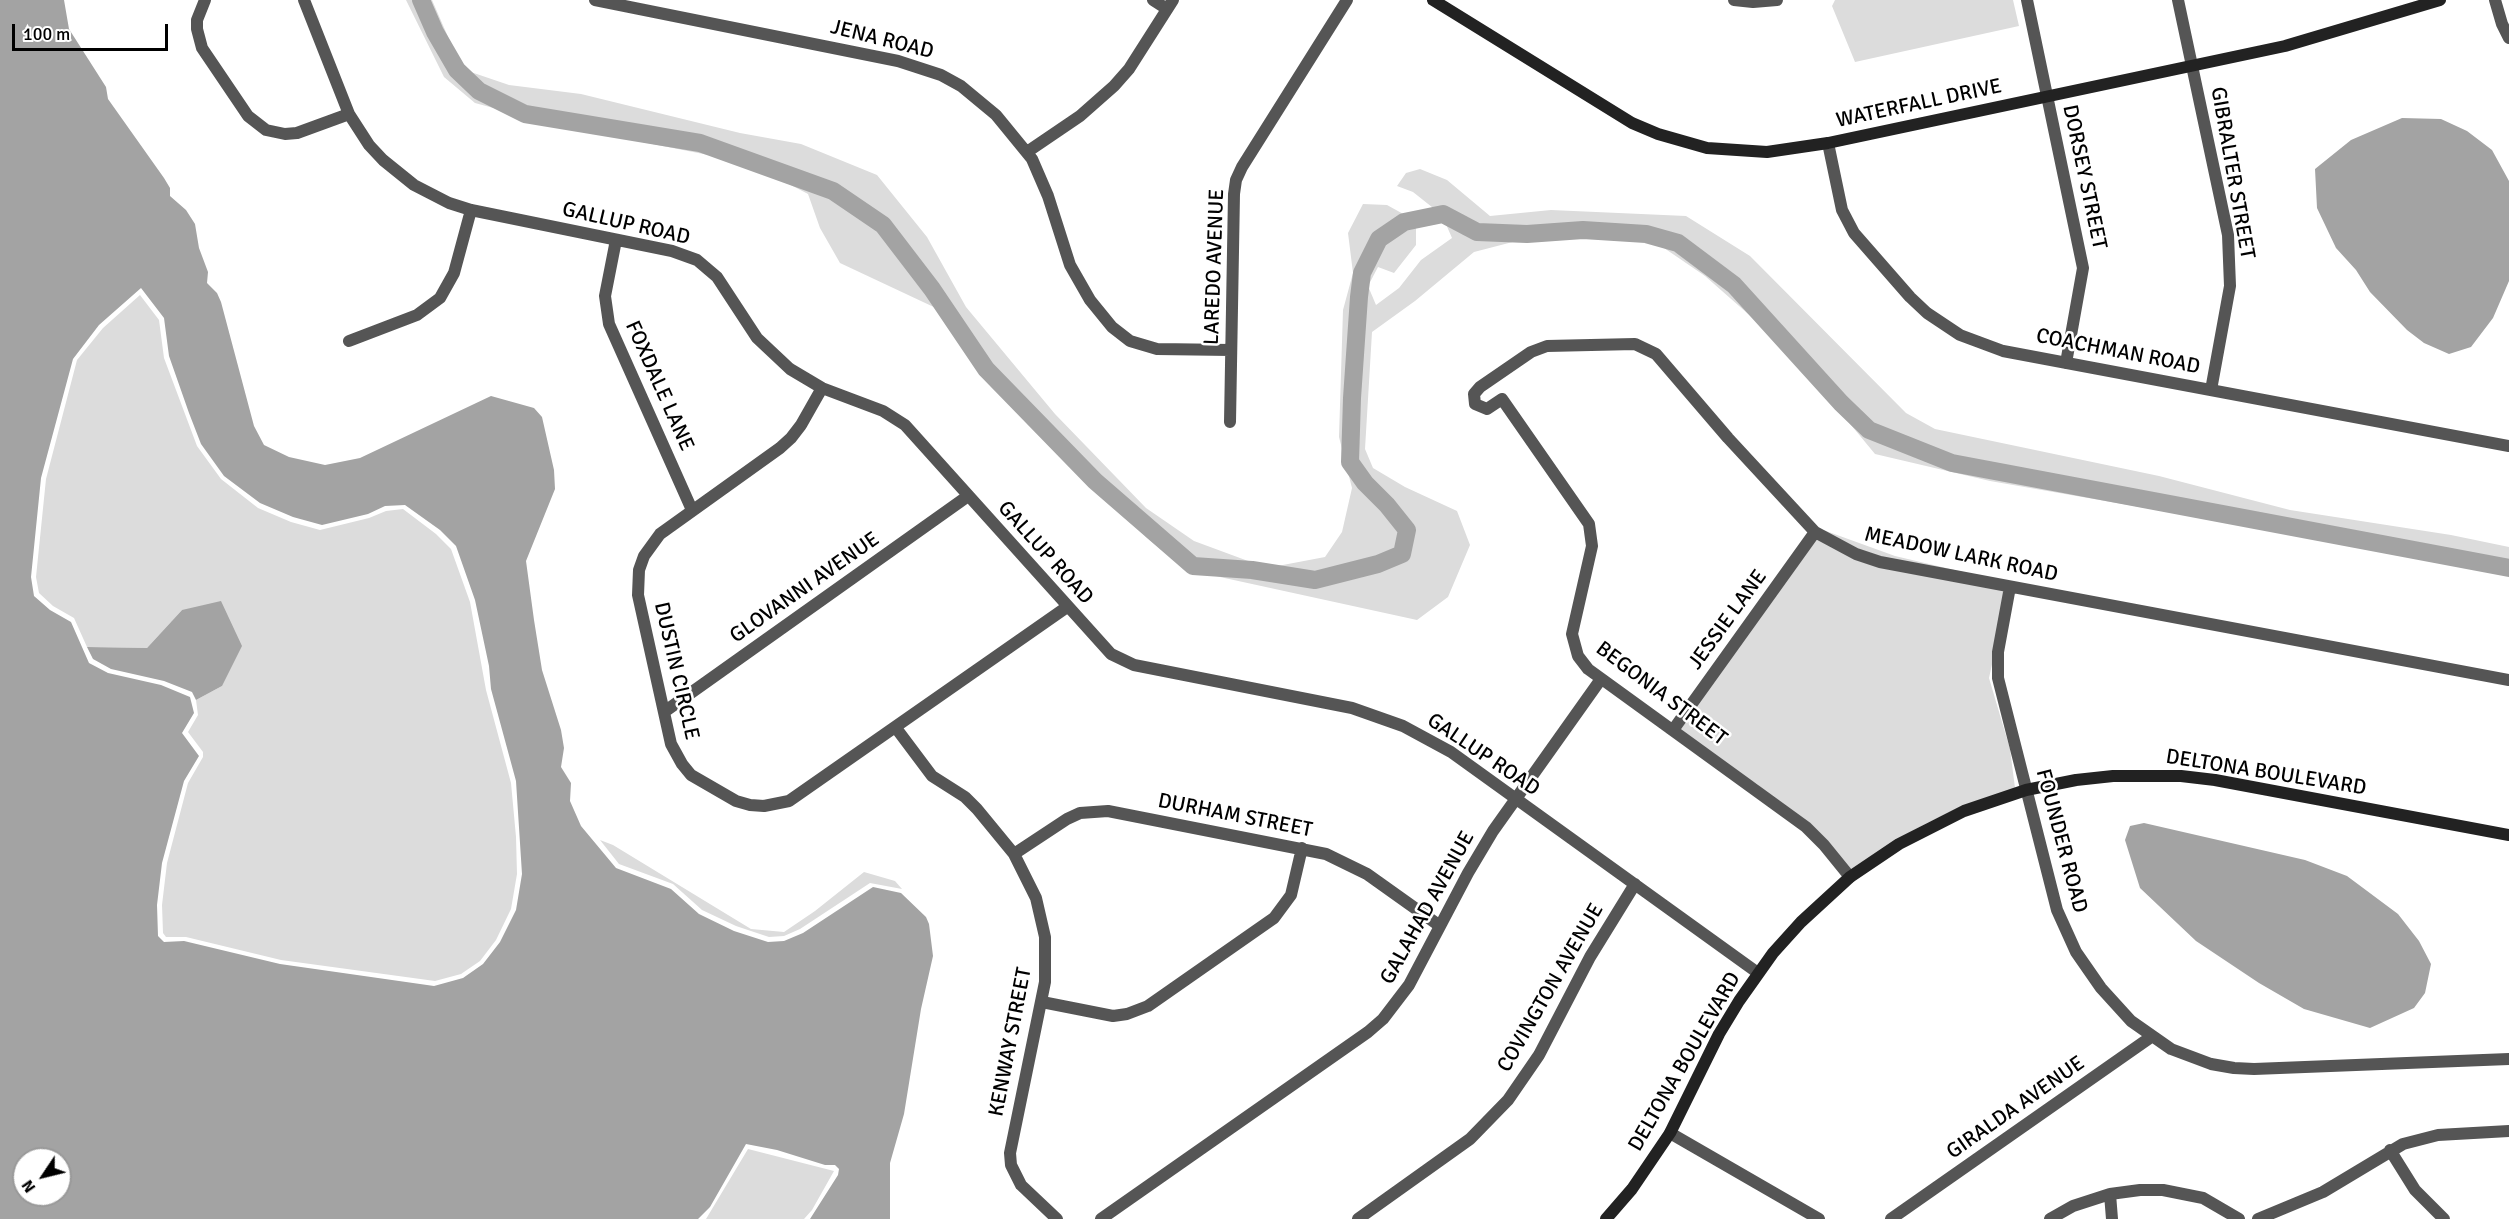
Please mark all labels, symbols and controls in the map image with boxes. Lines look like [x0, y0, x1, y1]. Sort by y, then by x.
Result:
scale bar [15, 12, 171, 50]
street label: JENA ROAD [828, 15, 936, 65]
text: 100 m [23, 23, 70, 45]
street label: WATERFALL DRIVE [1834, 74, 2004, 134]
street label: GIBRALTER STREET [2204, 85, 2260, 261]
street label: DORSEY STREET [2056, 103, 2112, 251]
street label: LAREDO AVENUE [1200, 189, 1230, 345]
street label: GALLUP ROAD [560, 197, 692, 251]
street label: FOXDALE LANE [619, 317, 699, 455]
street label: COACHMAN ROAD [2034, 324, 2202, 380]
street label: GALLUP ROAD [992, 496, 1098, 610]
street label: MEADOW LARK ROAD [1862, 522, 2060, 588]
street label: GLOVANNI AVENUE [725, 527, 885, 649]
street label: JESSIE LANE [1683, 565, 1773, 675]
street label: DUSTIN CIRCLE [648, 600, 704, 742]
street label: BEGONIA STREET [1590, 636, 1732, 752]
street label: GALLUP ROAD [1422, 708, 1544, 802]
street label: DELTONA BOULEVARD [2164, 745, 2368, 801]
street label: FOUNDER ROAD [2030, 766, 2092, 916]
street label: DURHAM STREET [1156, 789, 1314, 843]
street label: GALAHAD AVENUE [1376, 827, 1480, 989]
street label: COVINGTON AVENUE [1492, 899, 1610, 1077]
street label: KENWAY STREET [984, 965, 1038, 1119]
street label: DELTONA BOULEVARD [1623, 968, 1747, 1156]
street label: GIRALDA AVENUE [1942, 1051, 2090, 1165]
north arrow [12, 1147, 72, 1207]
text: N [18, 1176, 40, 1196]

